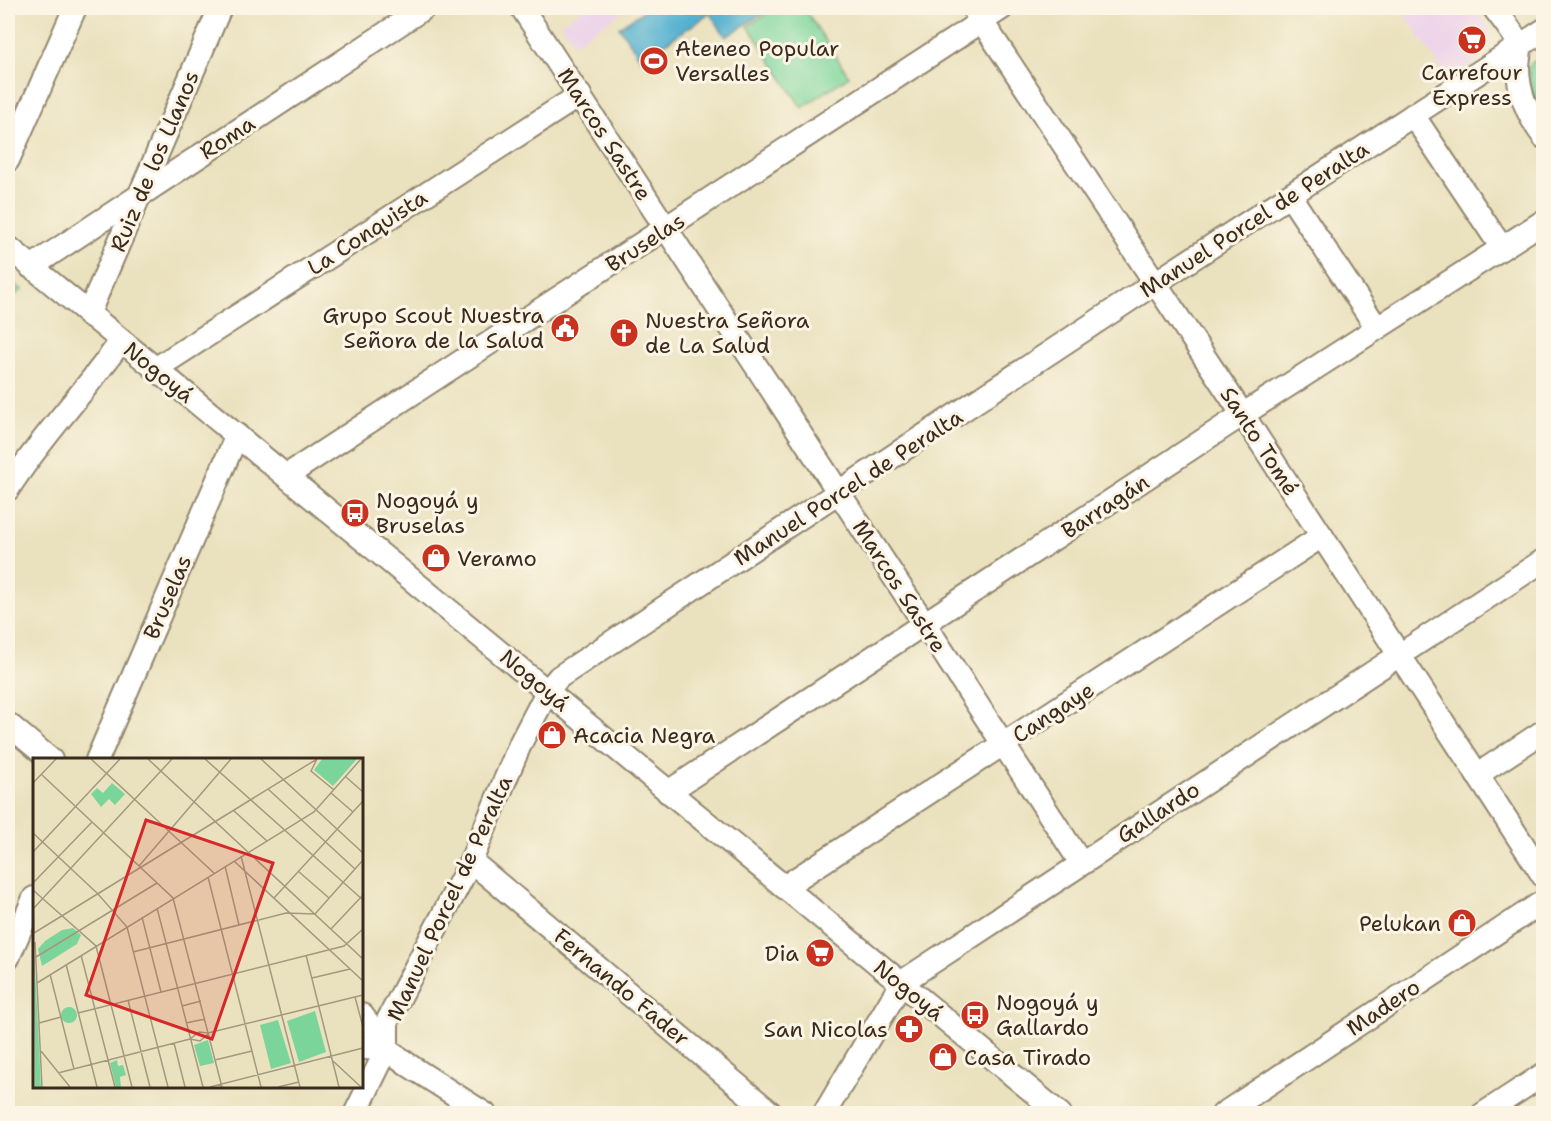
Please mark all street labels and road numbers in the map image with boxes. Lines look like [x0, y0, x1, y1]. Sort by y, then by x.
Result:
street label: Marcos Sastre [551, 62, 658, 206]
street label: Ruiz de los Llanos [103, 66, 206, 256]
street label: Roma [194, 109, 261, 166]
street label: Manuel Porcel de Peralta [1134, 134, 1375, 304]
street label: La Conquista [302, 183, 433, 282]
street label: Bruselas [600, 206, 691, 279]
street label: Nogoyá [117, 335, 200, 410]
street label: Santo Tomé [1214, 381, 1306, 501]
street label: Manuel Porcel de Peralta [728, 402, 969, 572]
street label: Barragán [1056, 467, 1155, 545]
street label: Marcos Sastre [846, 514, 953, 658]
street label: Bruselas [137, 551, 198, 644]
street label: Nogoyá [494, 643, 576, 718]
street label: Cangaye [1007, 675, 1100, 750]
street label: Manuel Porcel de Peralta [380, 771, 519, 1026]
street label: Gallardo [1111, 775, 1205, 850]
street label: Fernando Fader [548, 922, 696, 1053]
street label: Nogoyá [867, 953, 950, 1028]
street label: Madero [1341, 972, 1426, 1043]

